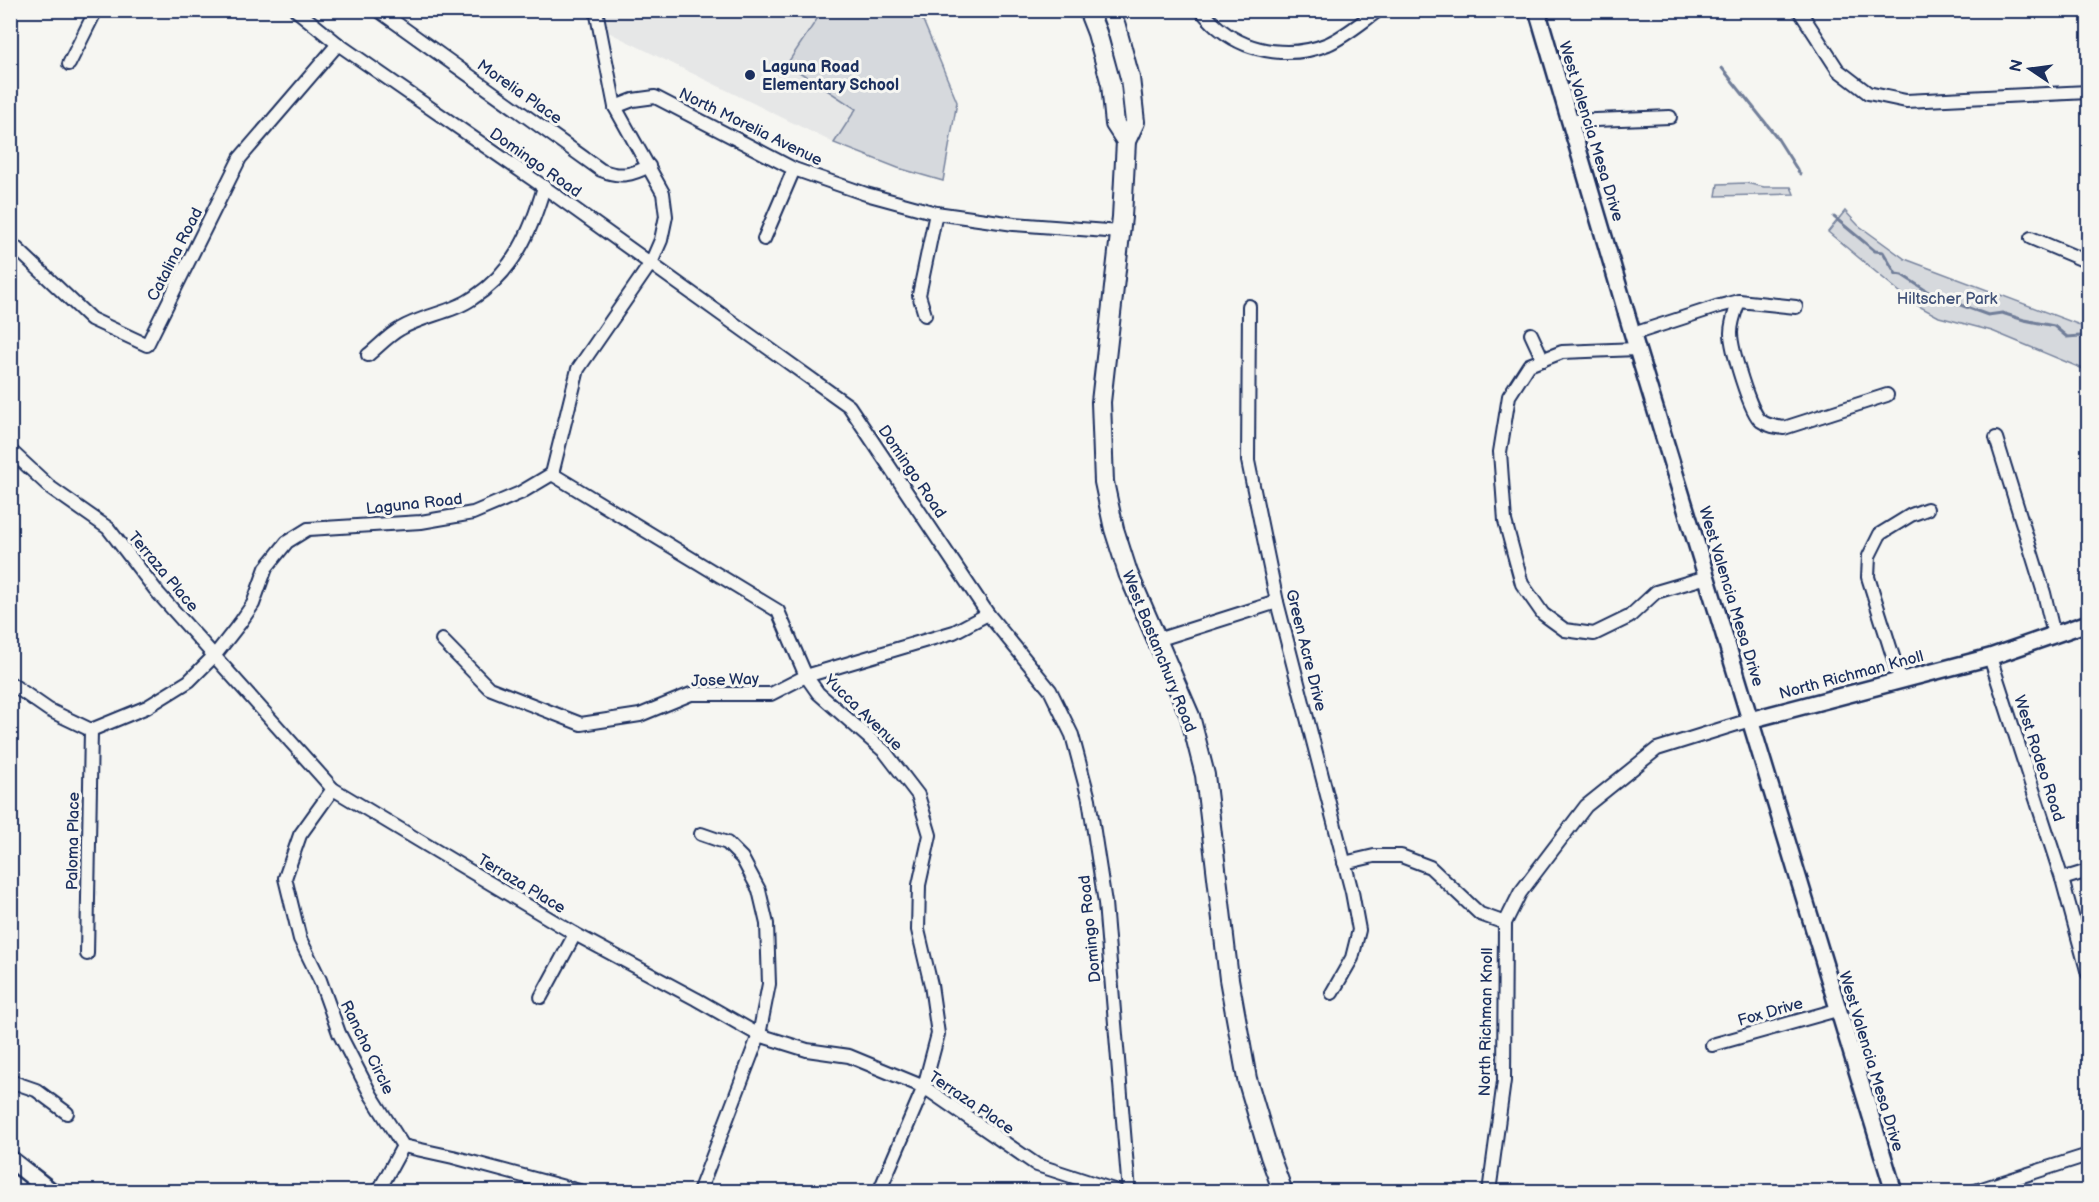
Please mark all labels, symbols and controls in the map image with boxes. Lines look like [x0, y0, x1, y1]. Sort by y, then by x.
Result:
street label: West Valencia Mesa Drive [1554, 39, 1627, 224]
north arrow [2000, 39, 2060, 99]
street label: Morelia Place [473, 56, 566, 129]
place label: Laguna Road Elementary School [762, 58, 899, 95]
text: N [2006, 58, 2027, 74]
marker: Laguna Road Elementary School [743, 68, 757, 82]
street label: North Morelia Avenue [675, 84, 826, 171]
street label: Domingo Road [486, 125, 585, 202]
street label: Catalina Road [144, 205, 207, 305]
park label: Hiltscher Park [1897, 290, 1998, 309]
street label: Domingo Road [874, 422, 950, 522]
street label: Laguna Road [365, 490, 463, 519]
street label: West Valencia Mesa Drive [1694, 504, 1767, 689]
street label: Terraza Place [124, 528, 202, 616]
street label: West Bastanchury Road [1117, 568, 1200, 735]
street label: Green Acre Drive [1281, 588, 1330, 714]
street label: North Richman Knoll [1777, 647, 1926, 704]
street label: Jose Way [691, 670, 760, 691]
street label: Yucca Avenue [819, 670, 906, 756]
street label: West Rodeo Road [2009, 693, 2068, 824]
street label: Paloma Place [63, 791, 84, 890]
street label: Terraza Place [474, 851, 569, 918]
street label: Domingo Road [1075, 874, 1106, 983]
street label: North Richman Knoll [1476, 947, 1497, 1097]
street label: West Valencia Mesa Drive [1834, 969, 1907, 1154]
street label: Fox Drive [1736, 994, 1806, 1031]
street label: Rancho Circle [336, 998, 398, 1098]
street label: Terraza Place [925, 1068, 1018, 1139]

